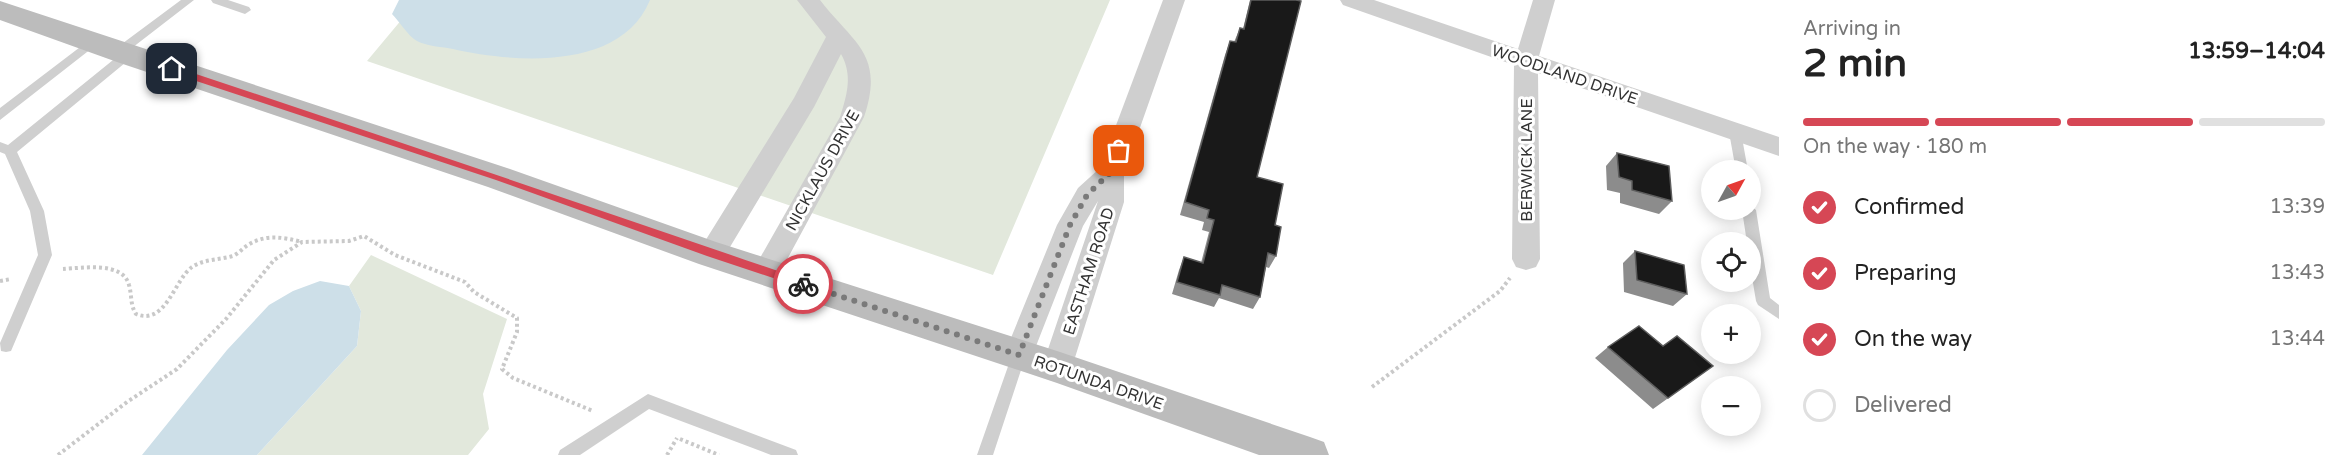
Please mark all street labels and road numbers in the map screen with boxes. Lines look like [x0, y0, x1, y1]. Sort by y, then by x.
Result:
street label: WOODLAND DRIVE [1489, 41, 1640, 109]
street label: BERWICK LANE [1517, 98, 1537, 222]
street label: NICKLAUS DRIVE [781, 107, 864, 234]
street label: EASTHAM ROAD [1059, 205, 1119, 338]
street label: ROTUNDA DRIVE [1031, 351, 1166, 415]

